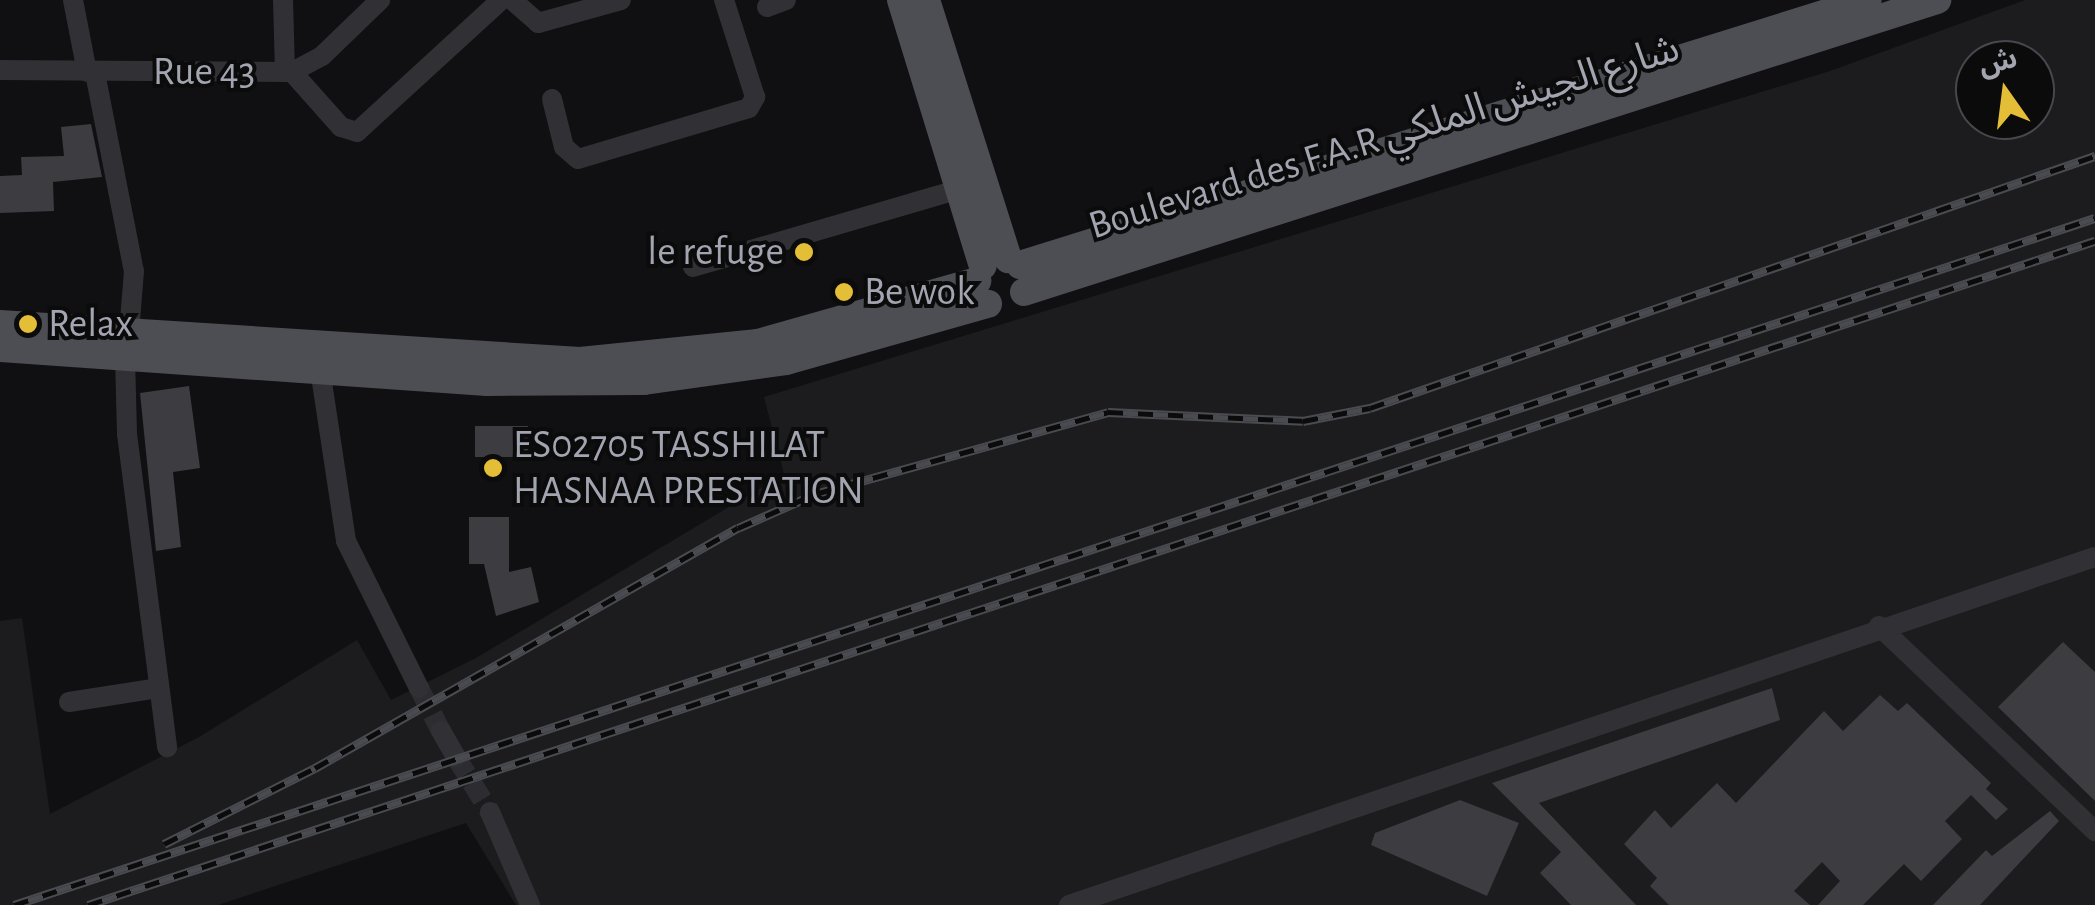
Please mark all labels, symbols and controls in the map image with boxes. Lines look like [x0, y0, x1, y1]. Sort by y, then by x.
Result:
street label: Boulevard des F.A.R شارع الجيش الملكي [1083, 24, 1685, 250]
north arrow [1955, 40, 2055, 140]
text: ش [1976, 45, 2020, 81]
street label: Rue 43 [153, 48, 255, 96]
place label: le refuge [647, 228, 784, 276]
marker: le refuge [793, 241, 815, 263]
place label: Be wok [864, 268, 974, 316]
marker: Be wok [833, 281, 855, 303]
place label: Relax [48, 300, 133, 348]
marker: Relax [17, 313, 39, 335]
place label: ES02705 TASSHILAT HASNAA PRESTATION [513, 421, 864, 515]
marker: ES02705 TASSHILAT HASNAA PRESTATION [482, 457, 504, 479]

